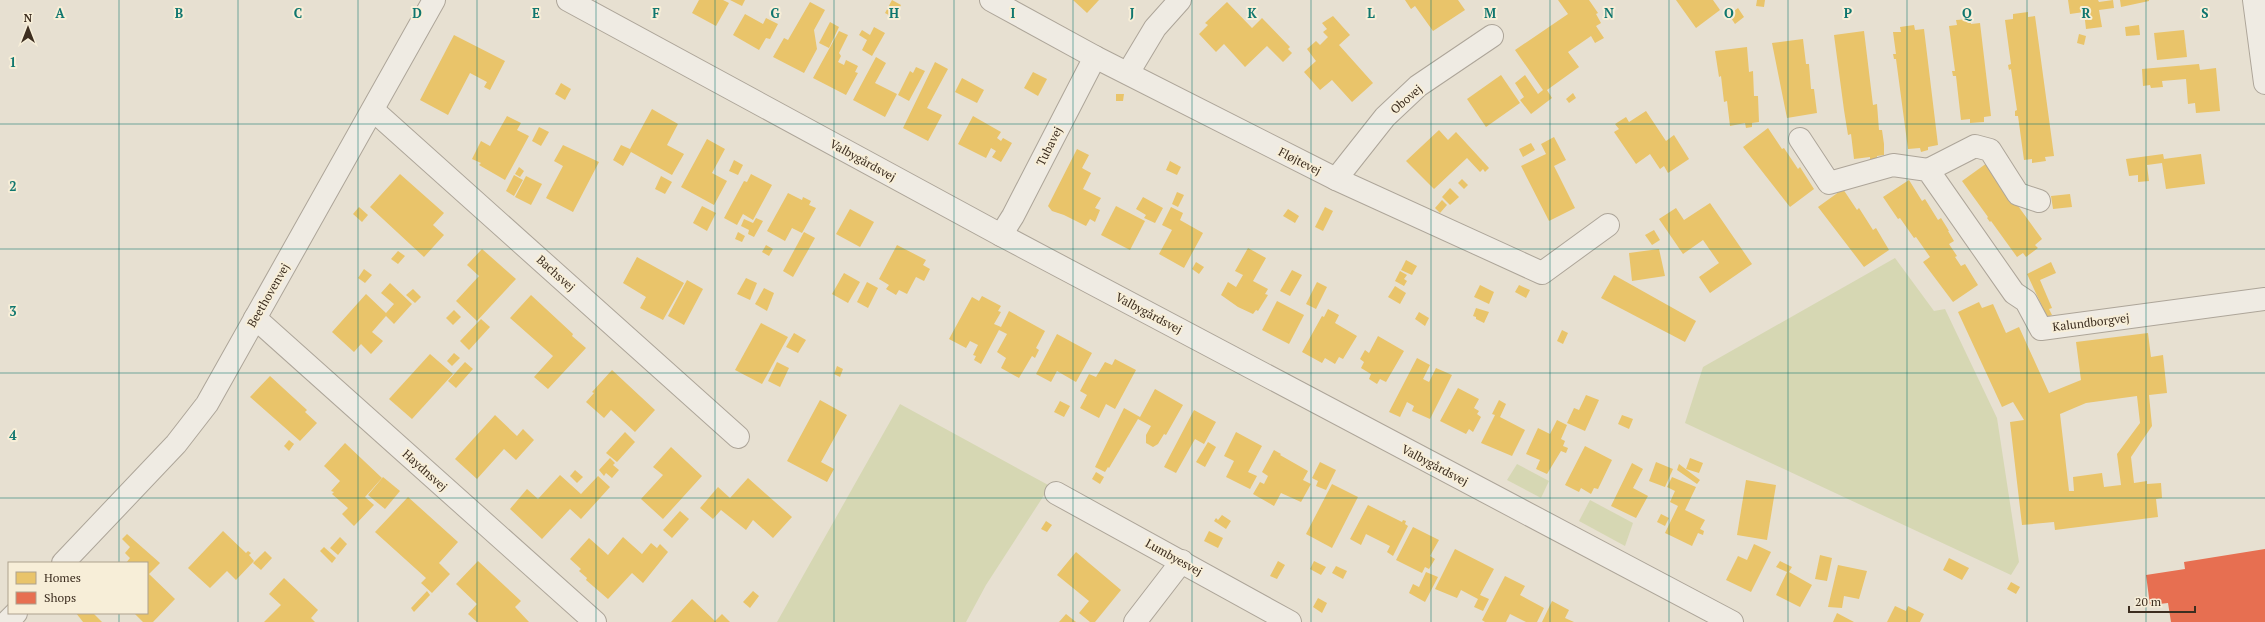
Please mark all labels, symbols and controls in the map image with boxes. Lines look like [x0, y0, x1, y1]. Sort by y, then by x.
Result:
text: A [55, 4, 65, 22]
text: B [175, 4, 183, 22]
text: C [294, 4, 302, 22]
text: D [412, 4, 422, 22]
text: E [532, 4, 540, 22]
text: F [652, 4, 660, 22]
text: G [770, 4, 780, 22]
text: H [889, 4, 899, 22]
text: I [1011, 4, 1016, 22]
text: J [1130, 4, 1135, 22]
text: K [1247, 4, 1257, 22]
text: L [1367, 4, 1375, 22]
text: M [1484, 4, 1496, 22]
text: N [1604, 4, 1614, 22]
text: O [1724, 4, 1734, 22]
text: P [1844, 4, 1852, 22]
text: Q [1962, 4, 1973, 22]
text: R [2081, 4, 2091, 22]
text: S [2201, 4, 2209, 22]
north arrow [8, 8, 48, 48]
text: N [24, 11, 33, 25]
text: 1 [9, 53, 17, 71]
street label: Obovej [1387, 81, 1425, 117]
street label: Tubavej [1033, 124, 1065, 168]
street label: Valbygårdsvej [827, 136, 899, 184]
street label: Fløjtevej [1276, 144, 1324, 178]
text: 2 [9, 177, 17, 195]
street label: Bachsvej [534, 252, 578, 294]
street label: Beethovenvej [244, 260, 292, 330]
street label: Valbygårdsvej [1113, 289, 1185, 337]
text: 3 [9, 302, 17, 320]
street label: Kalundborgvej [2052, 310, 2130, 334]
text: 4 [9, 426, 17, 444]
street label: Valbygårdsvej [1399, 441, 1471, 489]
street label: Haydnsvej [399, 446, 451, 494]
street label: Lumbyesvej [1143, 535, 1205, 579]
legend [8, 562, 148, 614]
text: Homes [44, 570, 81, 585]
scale bar [2129, 588, 2195, 614]
text: Shops [44, 590, 76, 605]
text: 20 m [2135, 594, 2162, 609]

